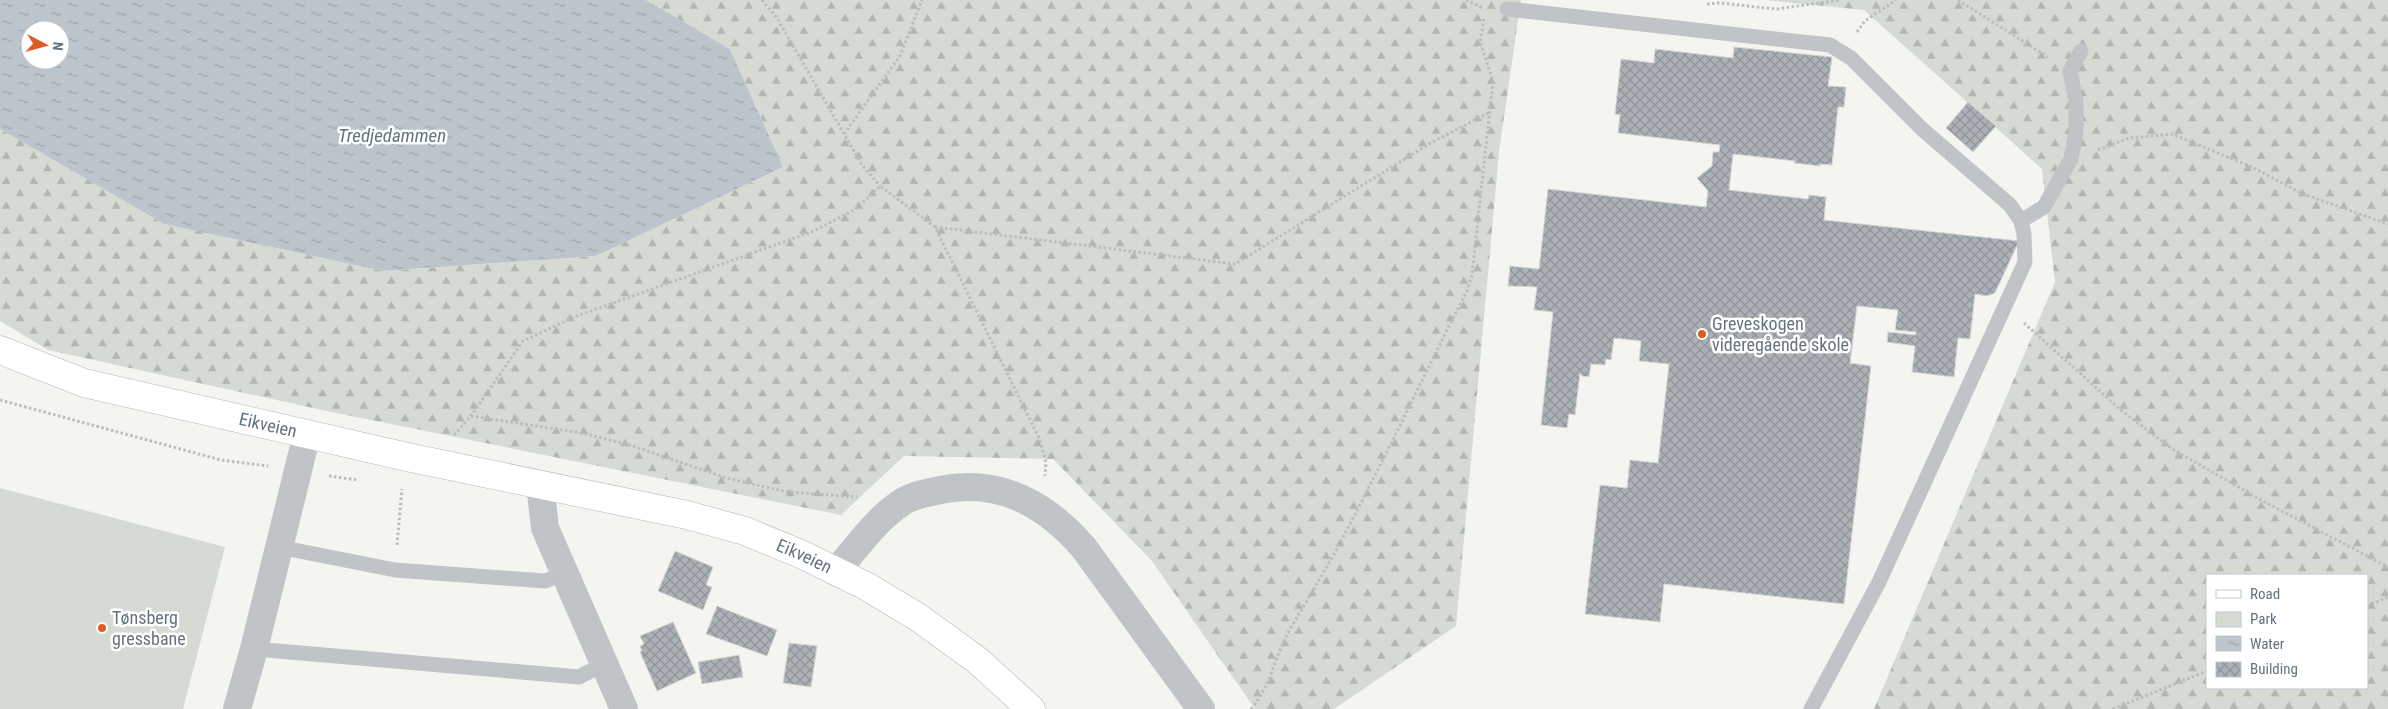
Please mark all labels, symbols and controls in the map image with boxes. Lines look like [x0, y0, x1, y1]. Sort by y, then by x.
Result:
north arrow [20, 20, 70, 70]
text: N [50, 41, 66, 51]
water label: Tredjedammen [338, 124, 446, 147]
place label: Greveskogen videregående skole [1712, 313, 1849, 355]
marker: Greveskogen videregående skole [1696, 328, 1708, 340]
street label: Eikveien [237, 408, 299, 441]
street label: Eikveien [774, 534, 835, 578]
legend [2206, 574, 2368, 689]
text: Road [2250, 585, 2280, 603]
place label: Tønsberg gressbane [112, 607, 186, 649]
text: Park [2250, 610, 2277, 628]
marker: Tønsberg gressbane [96, 622, 108, 634]
text: Water [2250, 635, 2285, 653]
text: Building [2250, 660, 2298, 678]

